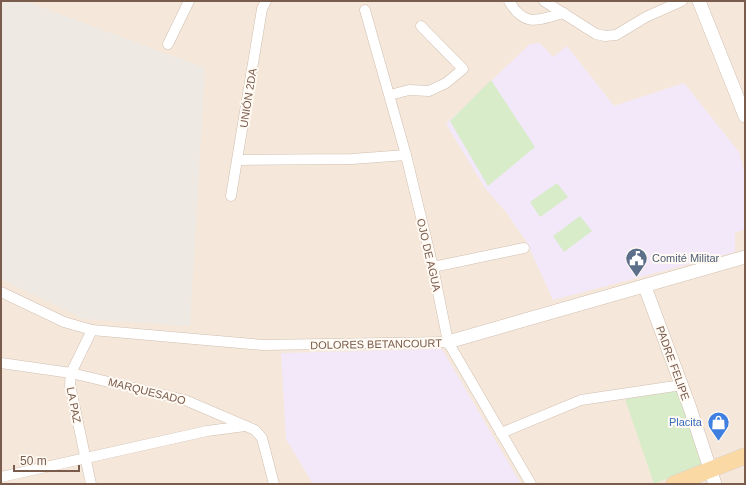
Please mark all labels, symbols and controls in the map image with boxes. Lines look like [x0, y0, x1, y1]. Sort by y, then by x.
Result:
street label: UNIÓN 2DA [237, 67, 259, 129]
street label: OJO DE AGUA [415, 217, 443, 293]
public building icon: Comité Militar [624, 245, 650, 278]
place label: Comité Militar [652, 252, 720, 264]
street label: PADRE FELIPE [654, 324, 692, 402]
street label: DOLORES BETANCOURT [310, 337, 442, 351]
street label: MARQUESADO [107, 376, 187, 407]
street label: LA PAZ [65, 386, 83, 424]
shop icon: Placita [705, 409, 731, 442]
place label: Placita [669, 416, 703, 428]
scale bar [14, 447, 79, 473]
text: 50 m [20, 454, 47, 468]

